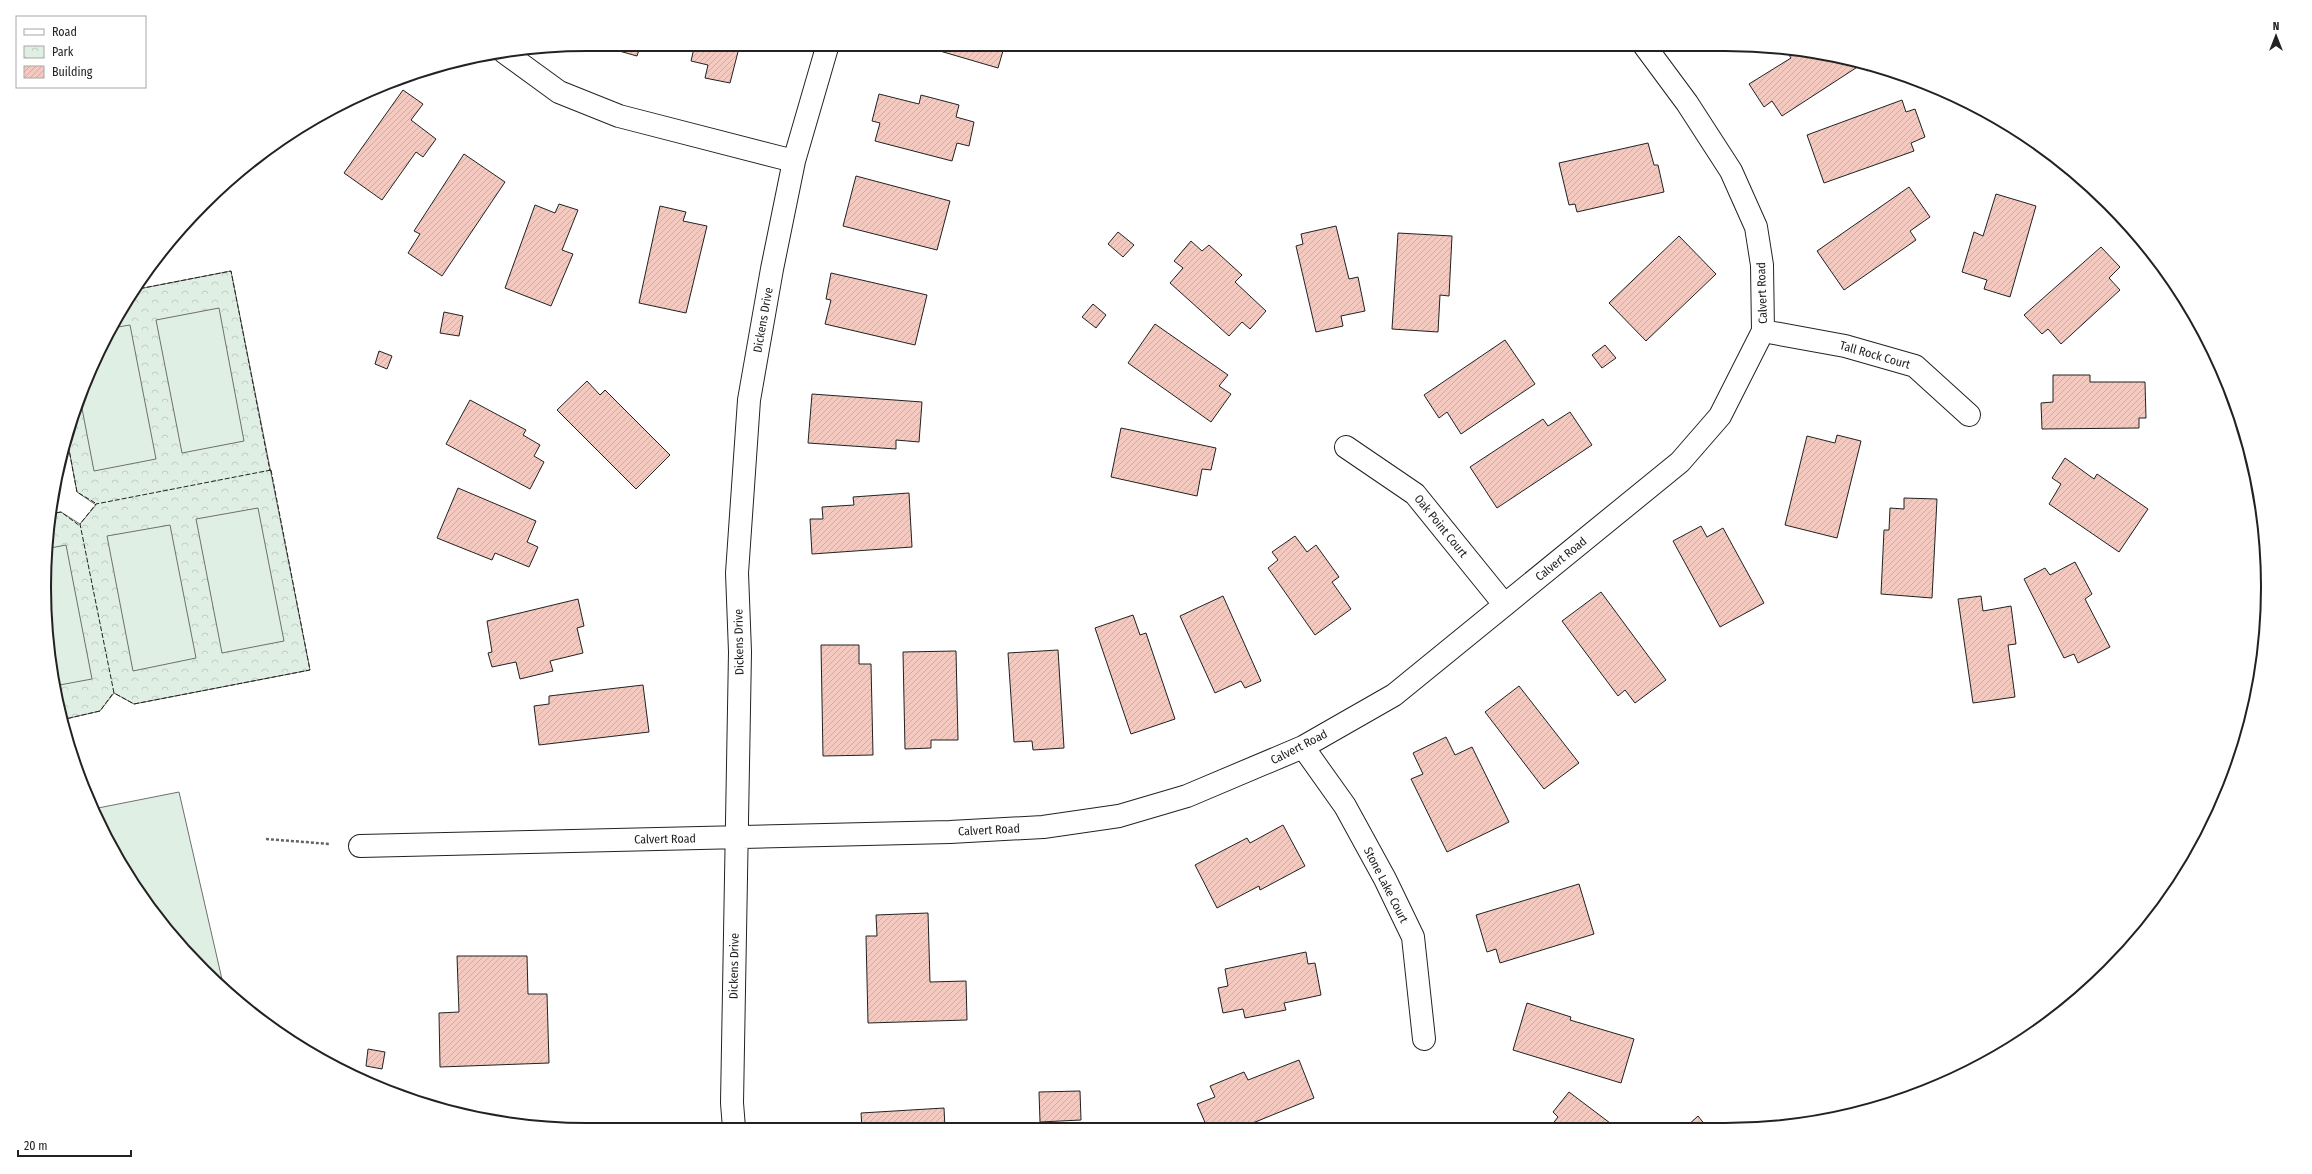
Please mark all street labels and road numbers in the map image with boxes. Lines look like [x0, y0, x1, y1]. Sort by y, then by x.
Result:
street label: Calvert Road [1754, 262, 1770, 324]
street label: Dickens Drive [750, 286, 776, 354]
street label: Tall Rock Court [1838, 338, 1912, 372]
street label: Oak Point Court [1411, 492, 1471, 560]
street label: Calvert Road [1533, 534, 1589, 584]
street label: Dickens Drive [731, 609, 747, 675]
street label: Calvert Road [1268, 727, 1330, 767]
street label: Calvert Road [958, 821, 1020, 839]
street label: Calvert Road [634, 831, 696, 847]
street label: Stone Lake Court [1361, 845, 1411, 925]
street label: Dickens Drive [726, 933, 742, 999]

